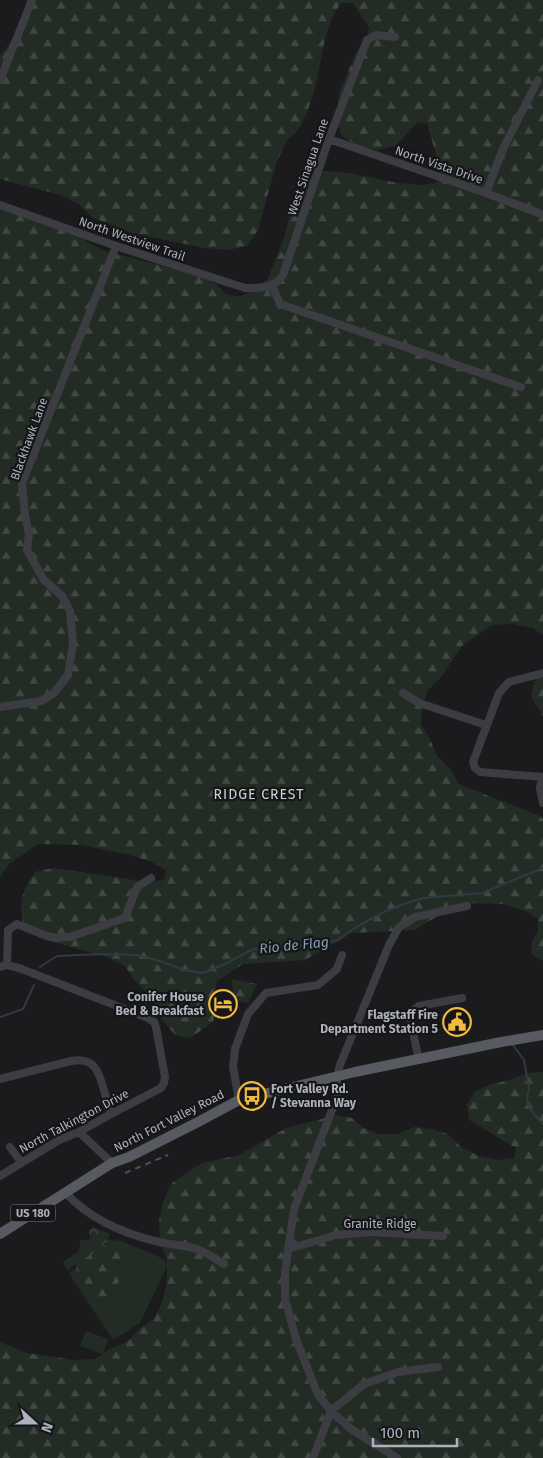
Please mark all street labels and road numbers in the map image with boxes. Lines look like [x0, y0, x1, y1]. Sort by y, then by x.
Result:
street label: West Sinagua Lane [285, 117, 331, 217]
street label: North Vista Drive [393, 143, 485, 187]
street label: North Westview Trail [77, 214, 188, 264]
street label: Blackhawk Lane [8, 396, 50, 482]
street label: North Talkington Drive [17, 1086, 131, 1156]
street label: North Fort Valley Road [112, 1087, 226, 1155]
road number: US 180 [10, 1204, 56, 1222]
street label: Granite Ridge [343, 1217, 417, 1231]

